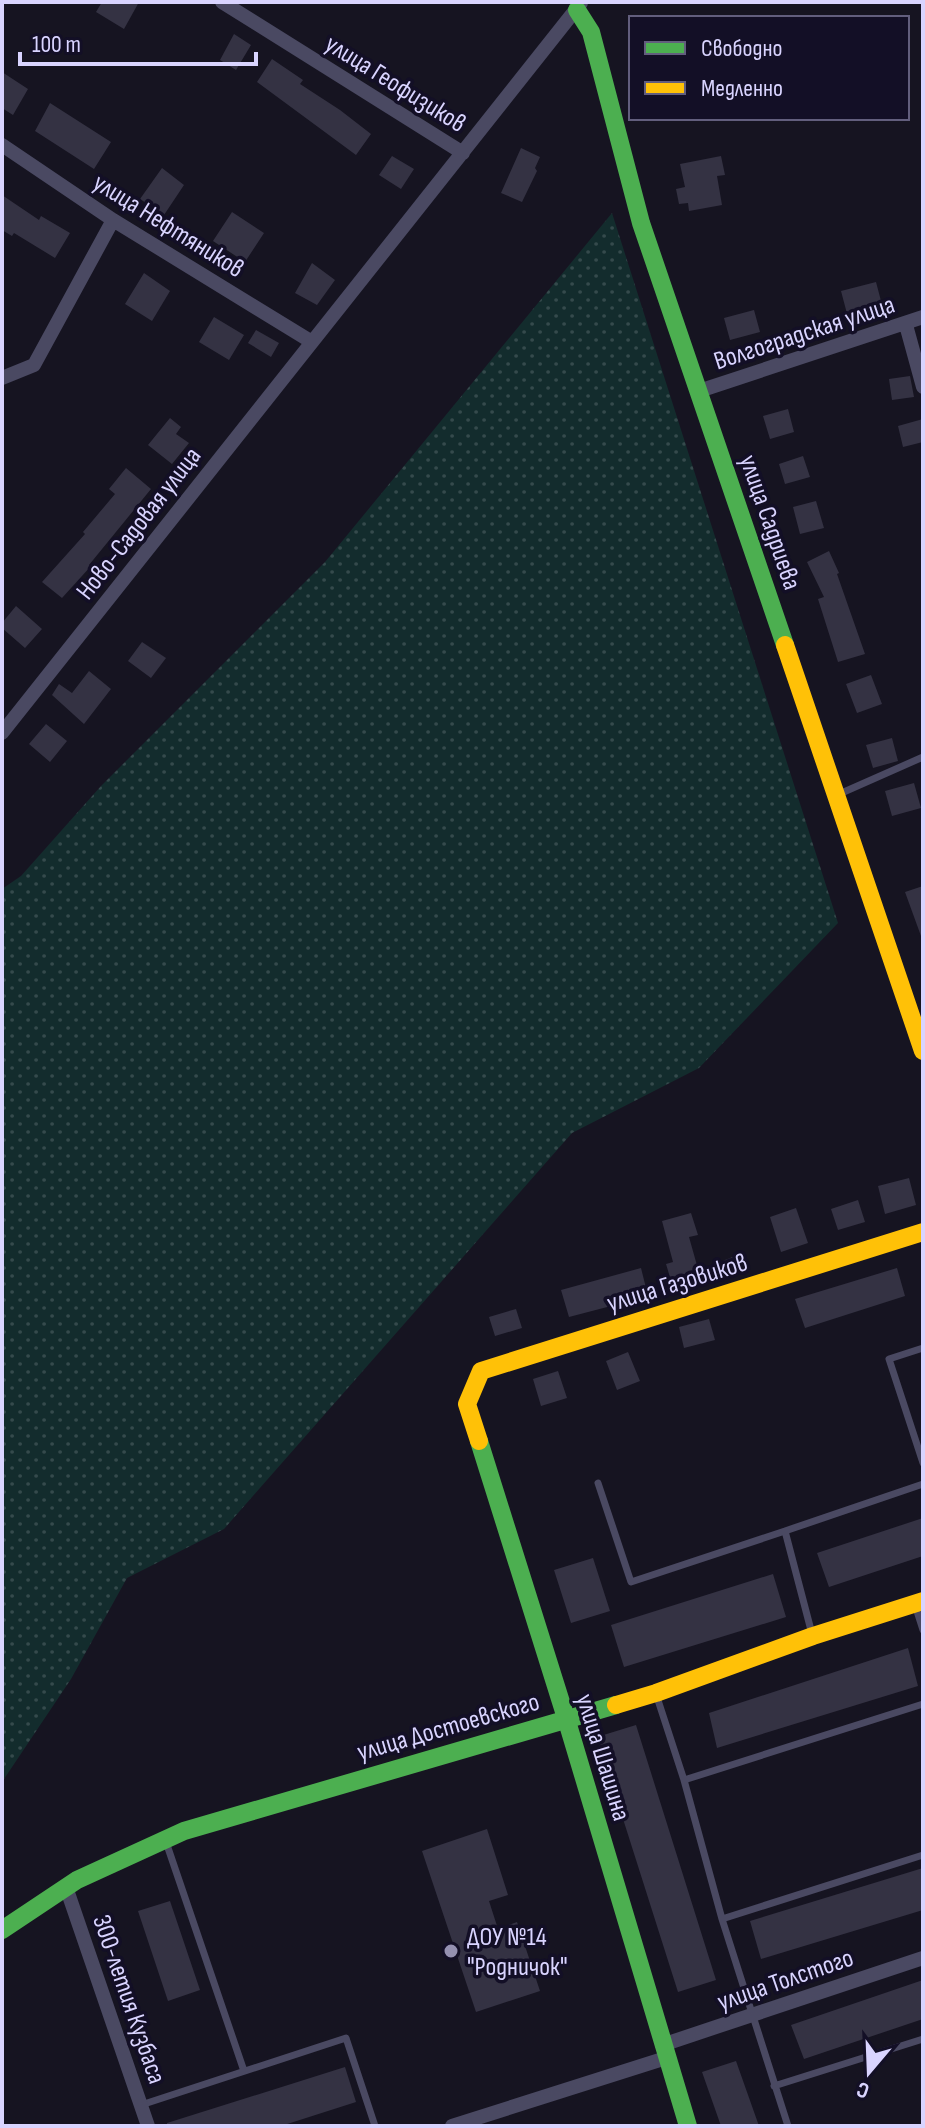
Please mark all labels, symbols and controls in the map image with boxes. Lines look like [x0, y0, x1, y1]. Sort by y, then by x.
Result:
scale bar [20, 16, 256, 66]
legend [629, 16, 909, 120]
street label: улица Геофизиков [319, 29, 471, 140]
text: 100 m [32, 30, 81, 59]
text: Свободно [701, 34, 782, 63]
text: Медленно [701, 74, 783, 103]
street label: улица Нефтяников [87, 167, 249, 285]
street label: Волгоградская улица [710, 290, 899, 377]
street label: Ново-Садовая улица [70, 442, 208, 606]
street label: улица Садриева [732, 451, 807, 594]
street label: улица Газовиков [603, 1247, 752, 1320]
street label: улица Достоевского [354, 1687, 543, 1768]
street label: улица Шашина [569, 1690, 637, 1825]
street label: 300-летия Кузбаса [85, 1911, 172, 2088]
place label: ДОУ №14 "Родничок" [467, 1922, 568, 1983]
marker: ДОУ №14 "Родничок" [442, 1942, 460, 1960]
street label: улица Толстого [713, 1943, 858, 2018]
north arrow [829, 2032, 909, 2112]
text: С [853, 2075, 873, 2104]

